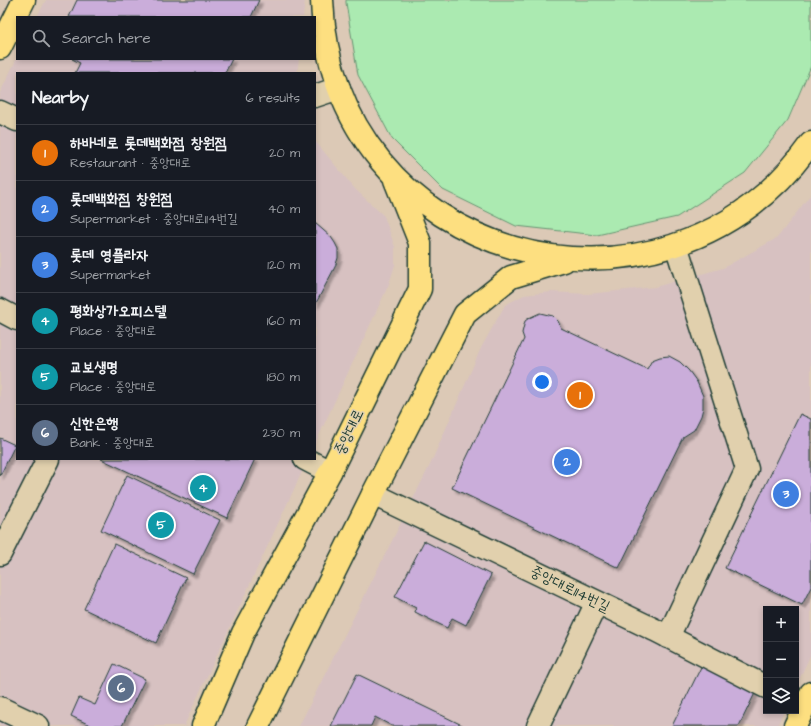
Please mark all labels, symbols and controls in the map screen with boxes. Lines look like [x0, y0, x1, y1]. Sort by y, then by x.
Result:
search box [16, 16, 316, 60]
icon: search [30, 27, 52, 49]
text: Search here [62, 28, 151, 49]
text: Nearby [32, 86, 89, 110]
text: 6 results [245, 89, 300, 107]
text: 하바네로 롯데백화점 창원점 [70, 133, 227, 154]
text: 1 [44, 144, 46, 162]
text: 20 m [269, 144, 300, 162]
text: Restaurant · 중앙대로 [70, 154, 191, 172]
text: 롯데백화점 창원점 [70, 189, 173, 210]
text: 2 [41, 200, 49, 218]
text: 40 m [268, 200, 300, 218]
text: Supermarket · 중앙대로114번길 [70, 210, 238, 228]
text: 롯데 영플라자 [70, 245, 148, 266]
text: 3 [42, 256, 48, 274]
text: 120 m [267, 256, 300, 274]
text: Supermarket [70, 266, 151, 284]
text: 평화상가오피스텔 [70, 301, 167, 322]
text: 4 [41, 312, 49, 330]
text: 160 m [267, 312, 300, 330]
text: Place · 중앙대로 [70, 322, 156, 340]
text: 교보생명 [70, 357, 118, 378]
text: 5 [40, 368, 50, 386]
text: 180 m [266, 368, 300, 386]
your location [532, 372, 552, 392]
text: Place · 중앙대로 [70, 378, 156, 396]
pin: 1 [567, 380, 593, 410]
street label: 중앙대로 [329, 406, 369, 458]
text: 신한은행 [70, 413, 118, 434]
text: 6 [41, 424, 49, 442]
text: 230 m [262, 424, 300, 442]
text: Bank · 중앙대로 [70, 434, 154, 452]
pin: 2 [554, 447, 580, 477]
pin: 4 [190, 473, 216, 503]
pin: 3 [773, 479, 799, 509]
pin: 5 [148, 510, 174, 540]
street label: 중앙대로114번길 [527, 561, 613, 617]
map controls [763, 606, 799, 714]
button: + [763, 606, 799, 642]
button: − [763, 642, 799, 678]
pin: 6 [108, 673, 134, 703]
button: layers [763, 678, 799, 714]

